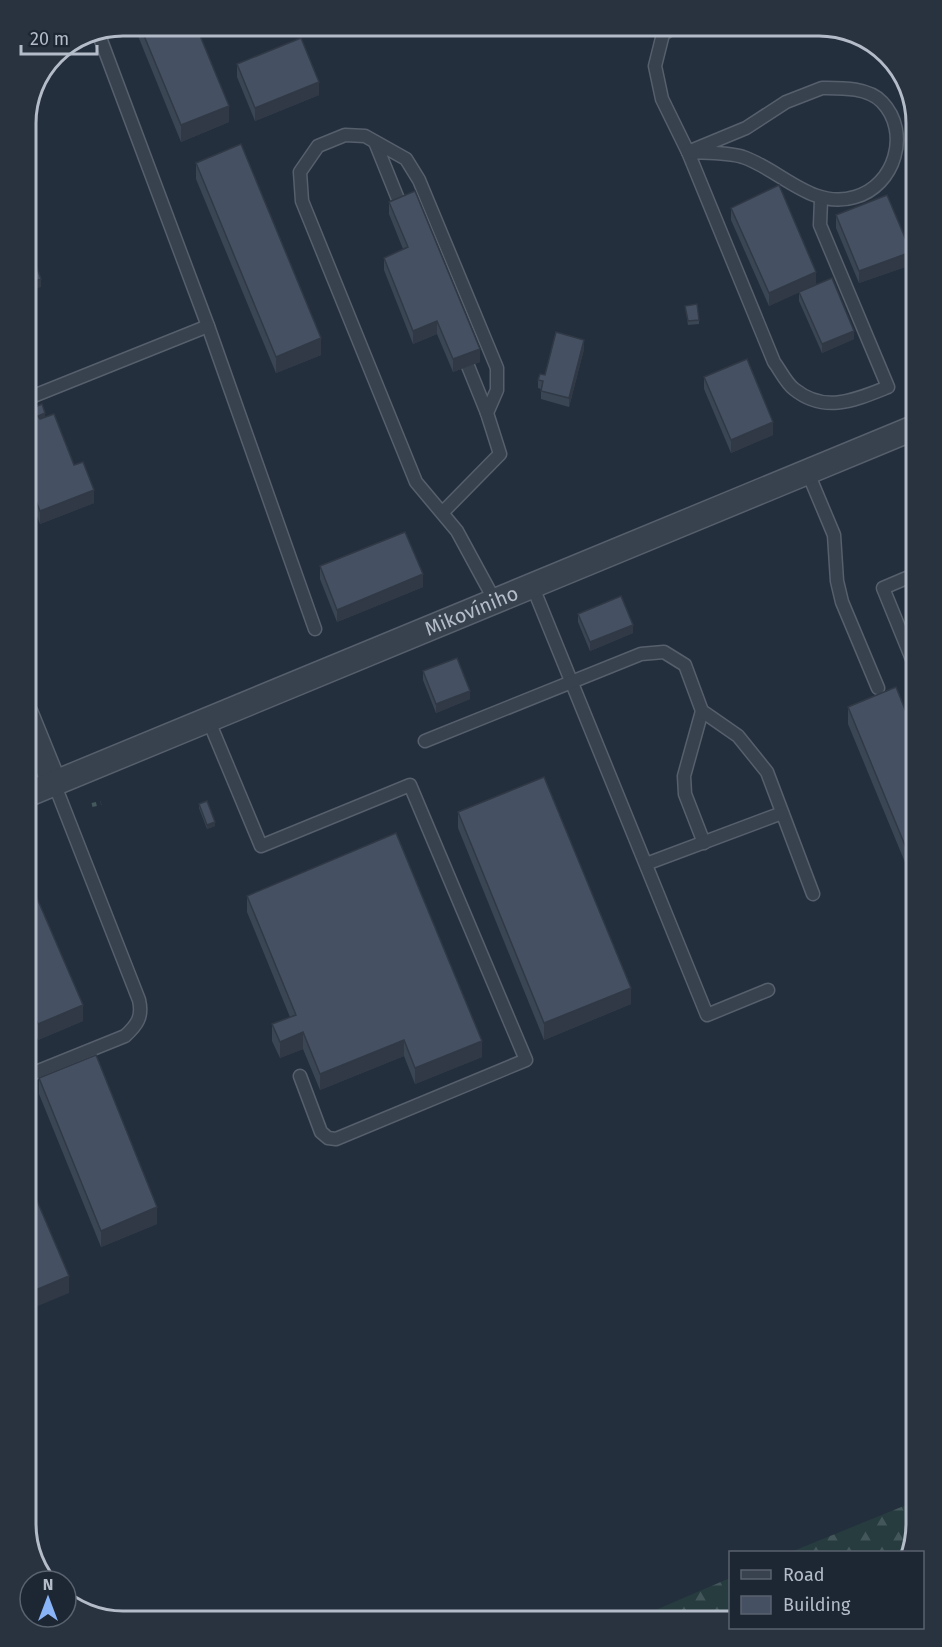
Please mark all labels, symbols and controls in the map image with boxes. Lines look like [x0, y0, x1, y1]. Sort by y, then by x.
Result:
scale bar [21, 18, 98, 56]
text: 20 m [30, 28, 69, 50]
street label: Mikovíniho [421, 581, 522, 641]
legend [729, 1551, 924, 1629]
text: Road [783, 1564, 825, 1586]
north arrow [18, 1569, 78, 1629]
text: N [43, 1575, 53, 1594]
text: Building [783, 1594, 851, 1616]

